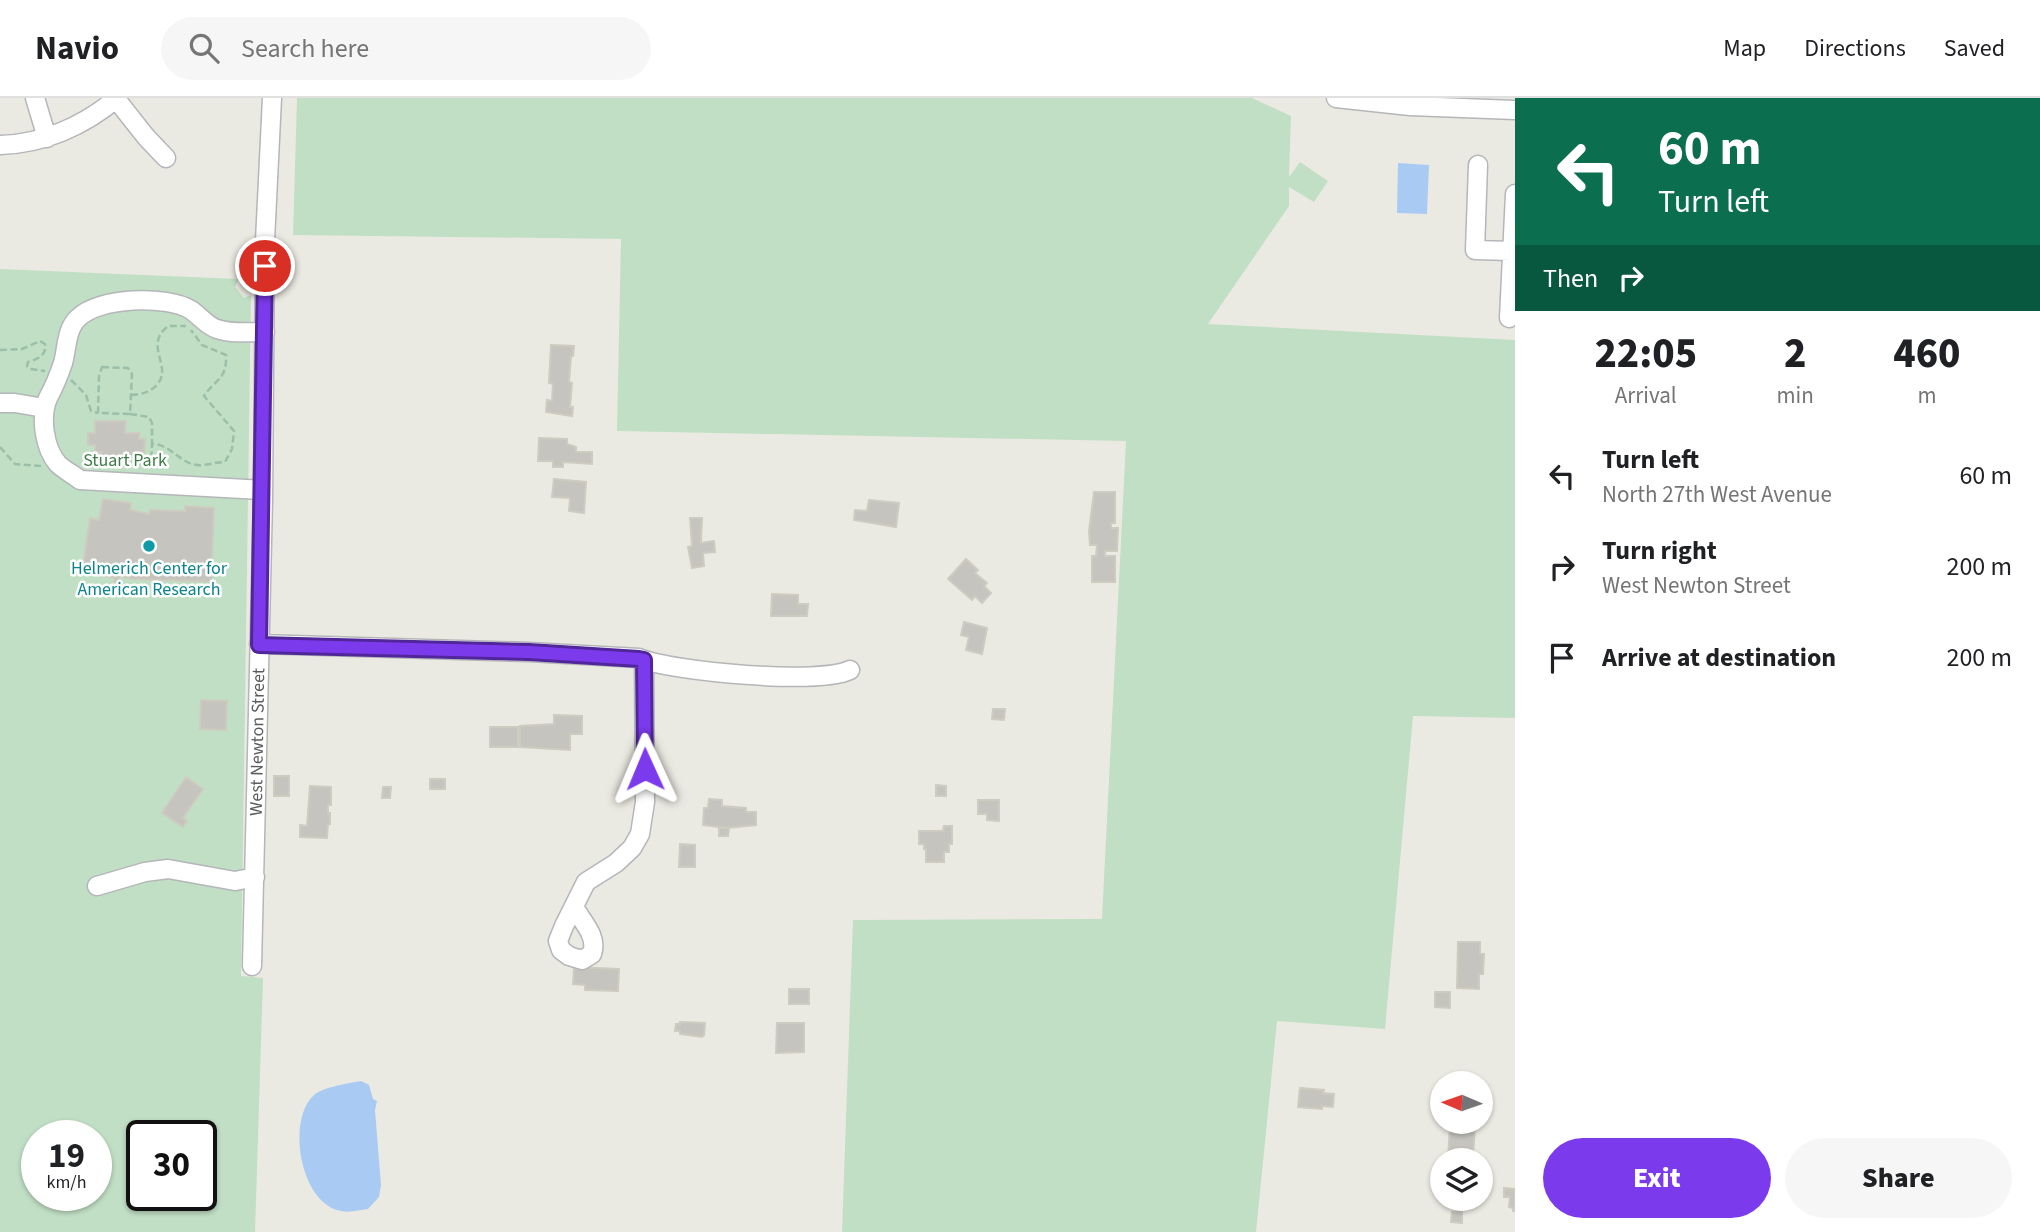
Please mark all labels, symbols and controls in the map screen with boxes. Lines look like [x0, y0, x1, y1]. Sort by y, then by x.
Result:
search box [161, 17, 651, 80]
text: Navio [35, 25, 119, 72]
icon: search [185, 29, 223, 67]
text: Search here [241, 30, 369, 67]
text: Map [1723, 31, 1766, 66]
text: Directions [1804, 31, 1906, 66]
text: Saved [1944, 31, 2005, 66]
text: 60 m [1658, 114, 1762, 184]
icon: left [1543, 126, 1634, 217]
text: Turn left [1658, 179, 1769, 225]
pin [235, 236, 295, 296]
icon: arrive [246, 247, 284, 285]
icon: right [1612, 259, 1650, 297]
text: Then [1543, 260, 1598, 297]
text: 22:05 [1594, 324, 1697, 384]
text: 2 [1784, 324, 1806, 384]
text: 460 [1893, 324, 1961, 384]
text: Arrival [1615, 379, 1677, 412]
text: min [1777, 379, 1814, 412]
text: m [1917, 379, 1936, 412]
text: Turn left [1602, 441, 1699, 478]
park label: Stuart Park [83, 448, 167, 473]
icon: left [1543, 457, 1581, 495]
text: 60 m [1959, 457, 2012, 494]
text: North 27th West Avenue [1602, 478, 1832, 511]
text: Turn right [1602, 532, 1717, 569]
marker: Helmerich Center for American Research [141, 538, 157, 554]
icon: right [1543, 548, 1581, 586]
text: 200 m [1946, 548, 2012, 585]
place label: Helmerich Center for American Research [71, 556, 228, 602]
text: West Newton Street [1602, 569, 1791, 602]
icon: arrive [1543, 639, 1581, 677]
text: Arrive at destination [1602, 639, 1836, 676]
text: 200 m [1946, 639, 2012, 676]
street label: West Newton Street [244, 668, 271, 816]
position arrow [608, 732, 682, 806]
north arrow [1430, 1071, 1493, 1134]
map controls [1430, 1071, 1493, 1211]
speed limit sign: 30 [126, 1120, 217, 1211]
text: 19 [48, 1131, 85, 1181]
button: Exit [1543, 1138, 1771, 1218]
button: Share [1785, 1138, 2012, 1218]
button: layers [1430, 1148, 1493, 1211]
text: km/h [47, 1170, 86, 1195]

